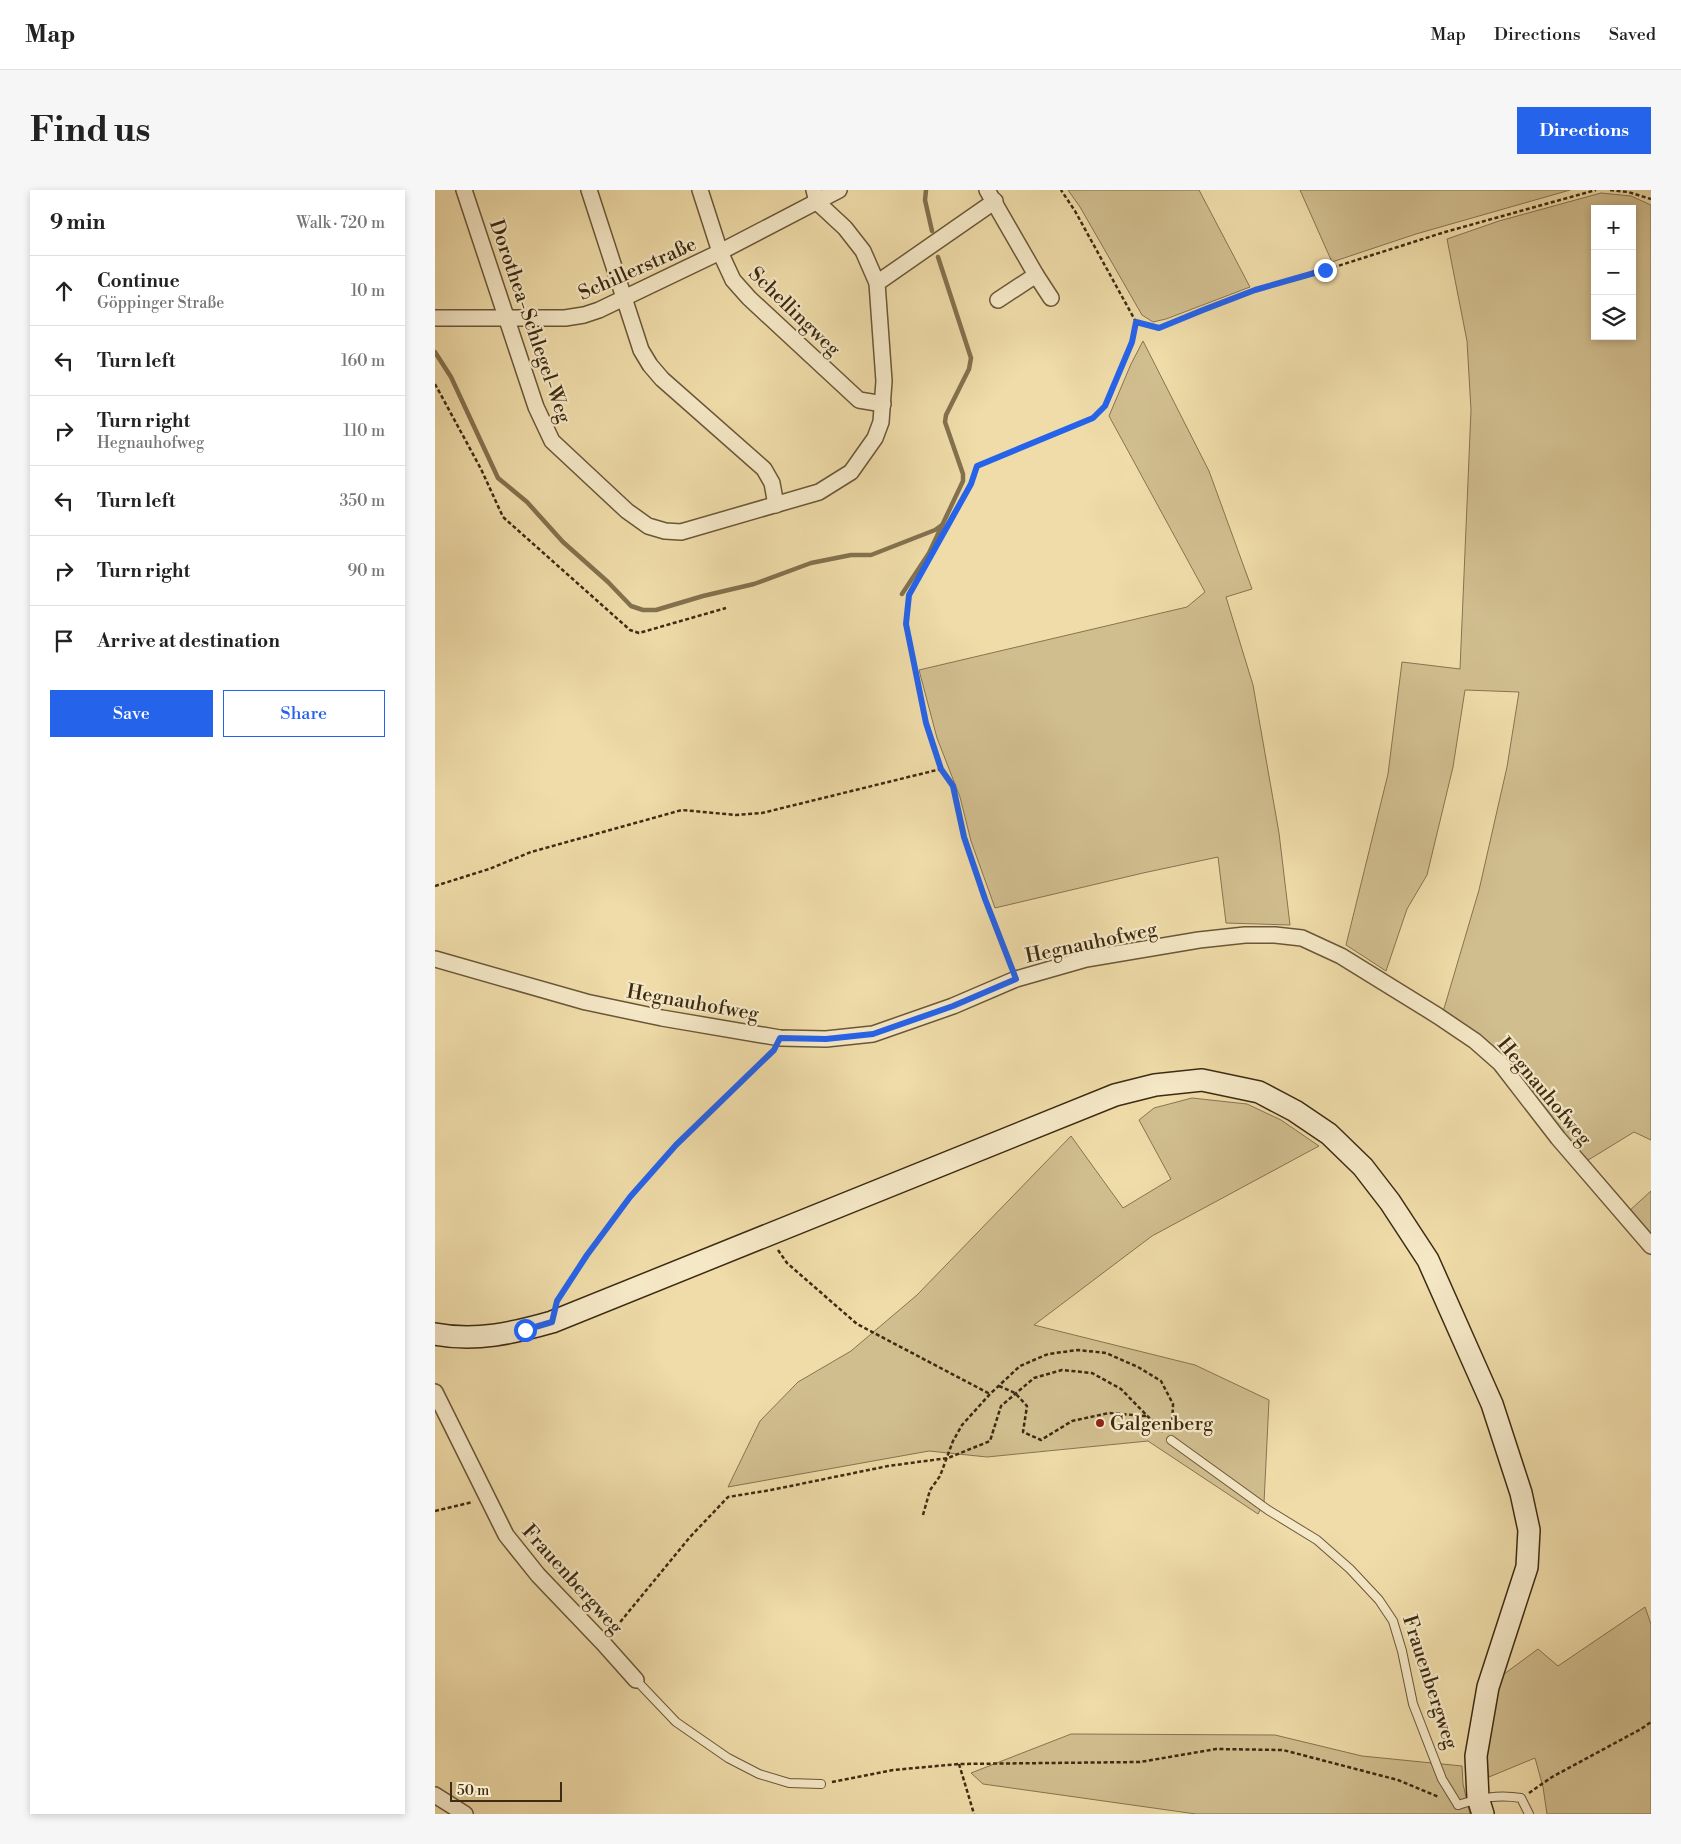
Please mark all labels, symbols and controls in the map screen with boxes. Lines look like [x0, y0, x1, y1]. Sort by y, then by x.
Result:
text: Map [25, 20, 75, 50]
text: Map [1430, 23, 1466, 46]
text: Directions [1494, 23, 1581, 46]
text: Saved [1609, 23, 1656, 46]
button: Directions [1517, 107, 1651, 154]
text: Find us [30, 109, 150, 152]
map controls [1591, 205, 1636, 340]
button: + [1591, 205, 1636, 250]
text: 9 min [50, 210, 105, 236]
text: Walk · 720 m [296, 213, 385, 233]
street label: Dorothea-Schlegel-Weg [483, 216, 576, 427]
street label: Schillerstraße [575, 232, 700, 307]
button: − [1591, 250, 1636, 295]
route end [1314, 259, 1337, 282]
street label: Schellingweg [743, 262, 846, 363]
text: Continue [97, 269, 180, 293]
icon: ahead [50, 277, 78, 305]
text: 10 m [351, 281, 385, 301]
text: Göppinger Straße [97, 293, 224, 313]
button: layers [1591, 295, 1636, 340]
icon: left [50, 347, 78, 375]
text: Turn left [97, 349, 176, 373]
text: 160 m [341, 351, 385, 371]
text: Turn right [97, 409, 190, 433]
icon: right [50, 417, 78, 445]
text: 110 m [343, 421, 385, 441]
text: Hegnauhofweg [97, 433, 204, 453]
icon: left [50, 487, 78, 515]
text: Turn left [97, 489, 176, 513]
text: 350 m [339, 491, 385, 511]
icon: right [50, 557, 78, 585]
text: Turn right [97, 559, 190, 583]
text: 90 m [347, 561, 385, 581]
icon: arrive [50, 627, 78, 655]
text: Arrive at destination [97, 629, 280, 653]
button: Save [50, 690, 213, 737]
button: Share [223, 690, 385, 737]
street label: Hegnauhofweg [1023, 917, 1160, 970]
street label: Hegnauhofweg [625, 980, 762, 1028]
street label: Hegnauhofweg [1491, 1033, 1597, 1152]
route start [514, 1319, 537, 1342]
place label: Galgenberg [1110, 1412, 1214, 1437]
marker: Galgenberg [1094, 1417, 1106, 1429]
street label: Frauenbergweg [516, 1520, 628, 1641]
street label: Frauenbergweg [1396, 1612, 1463, 1753]
scale bar [450, 1779, 563, 1802]
text: 50 m [457, 1782, 489, 1800]

